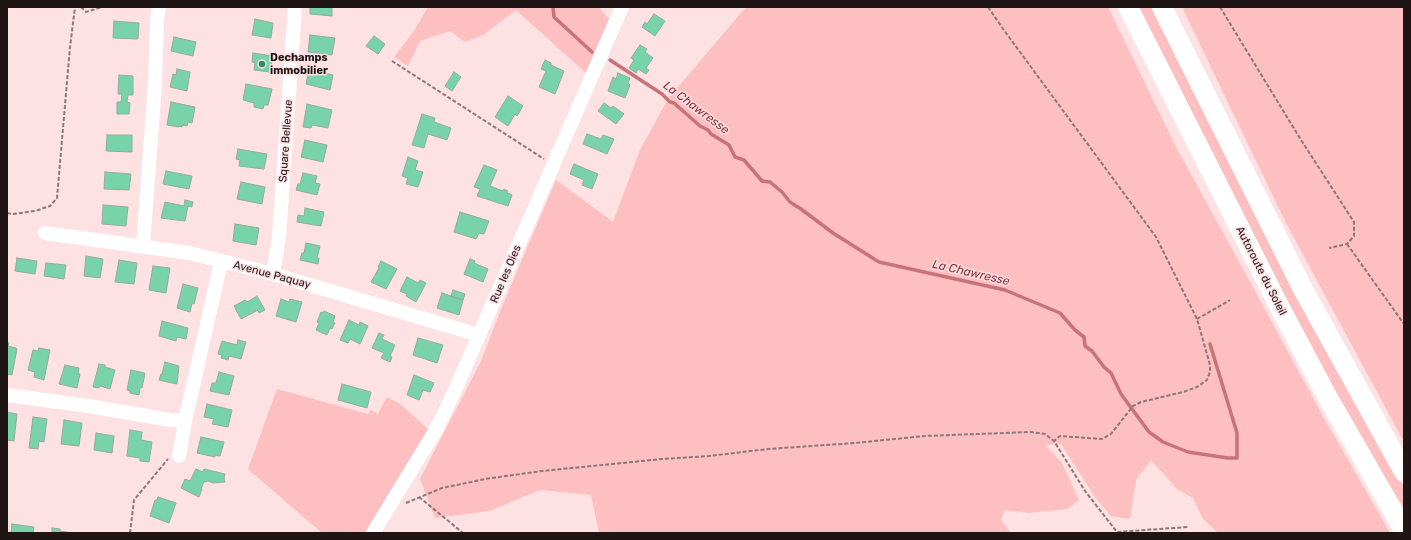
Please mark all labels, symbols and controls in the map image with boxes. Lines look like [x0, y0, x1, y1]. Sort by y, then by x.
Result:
place label: Dechamps immobilier [270, 51, 328, 77]
marker: Dechamps immobilier [257, 59, 267, 69]
water label: La Chawresse [660, 79, 732, 137]
street label: Square Bellevue [277, 99, 295, 183]
street label: Autoroute du Soleil [1233, 224, 1289, 318]
street label: Rue les Oies [488, 243, 524, 305]
water label: La Chawresse [931, 257, 1011, 289]
street label: Avenue Paquay [232, 258, 312, 292]

